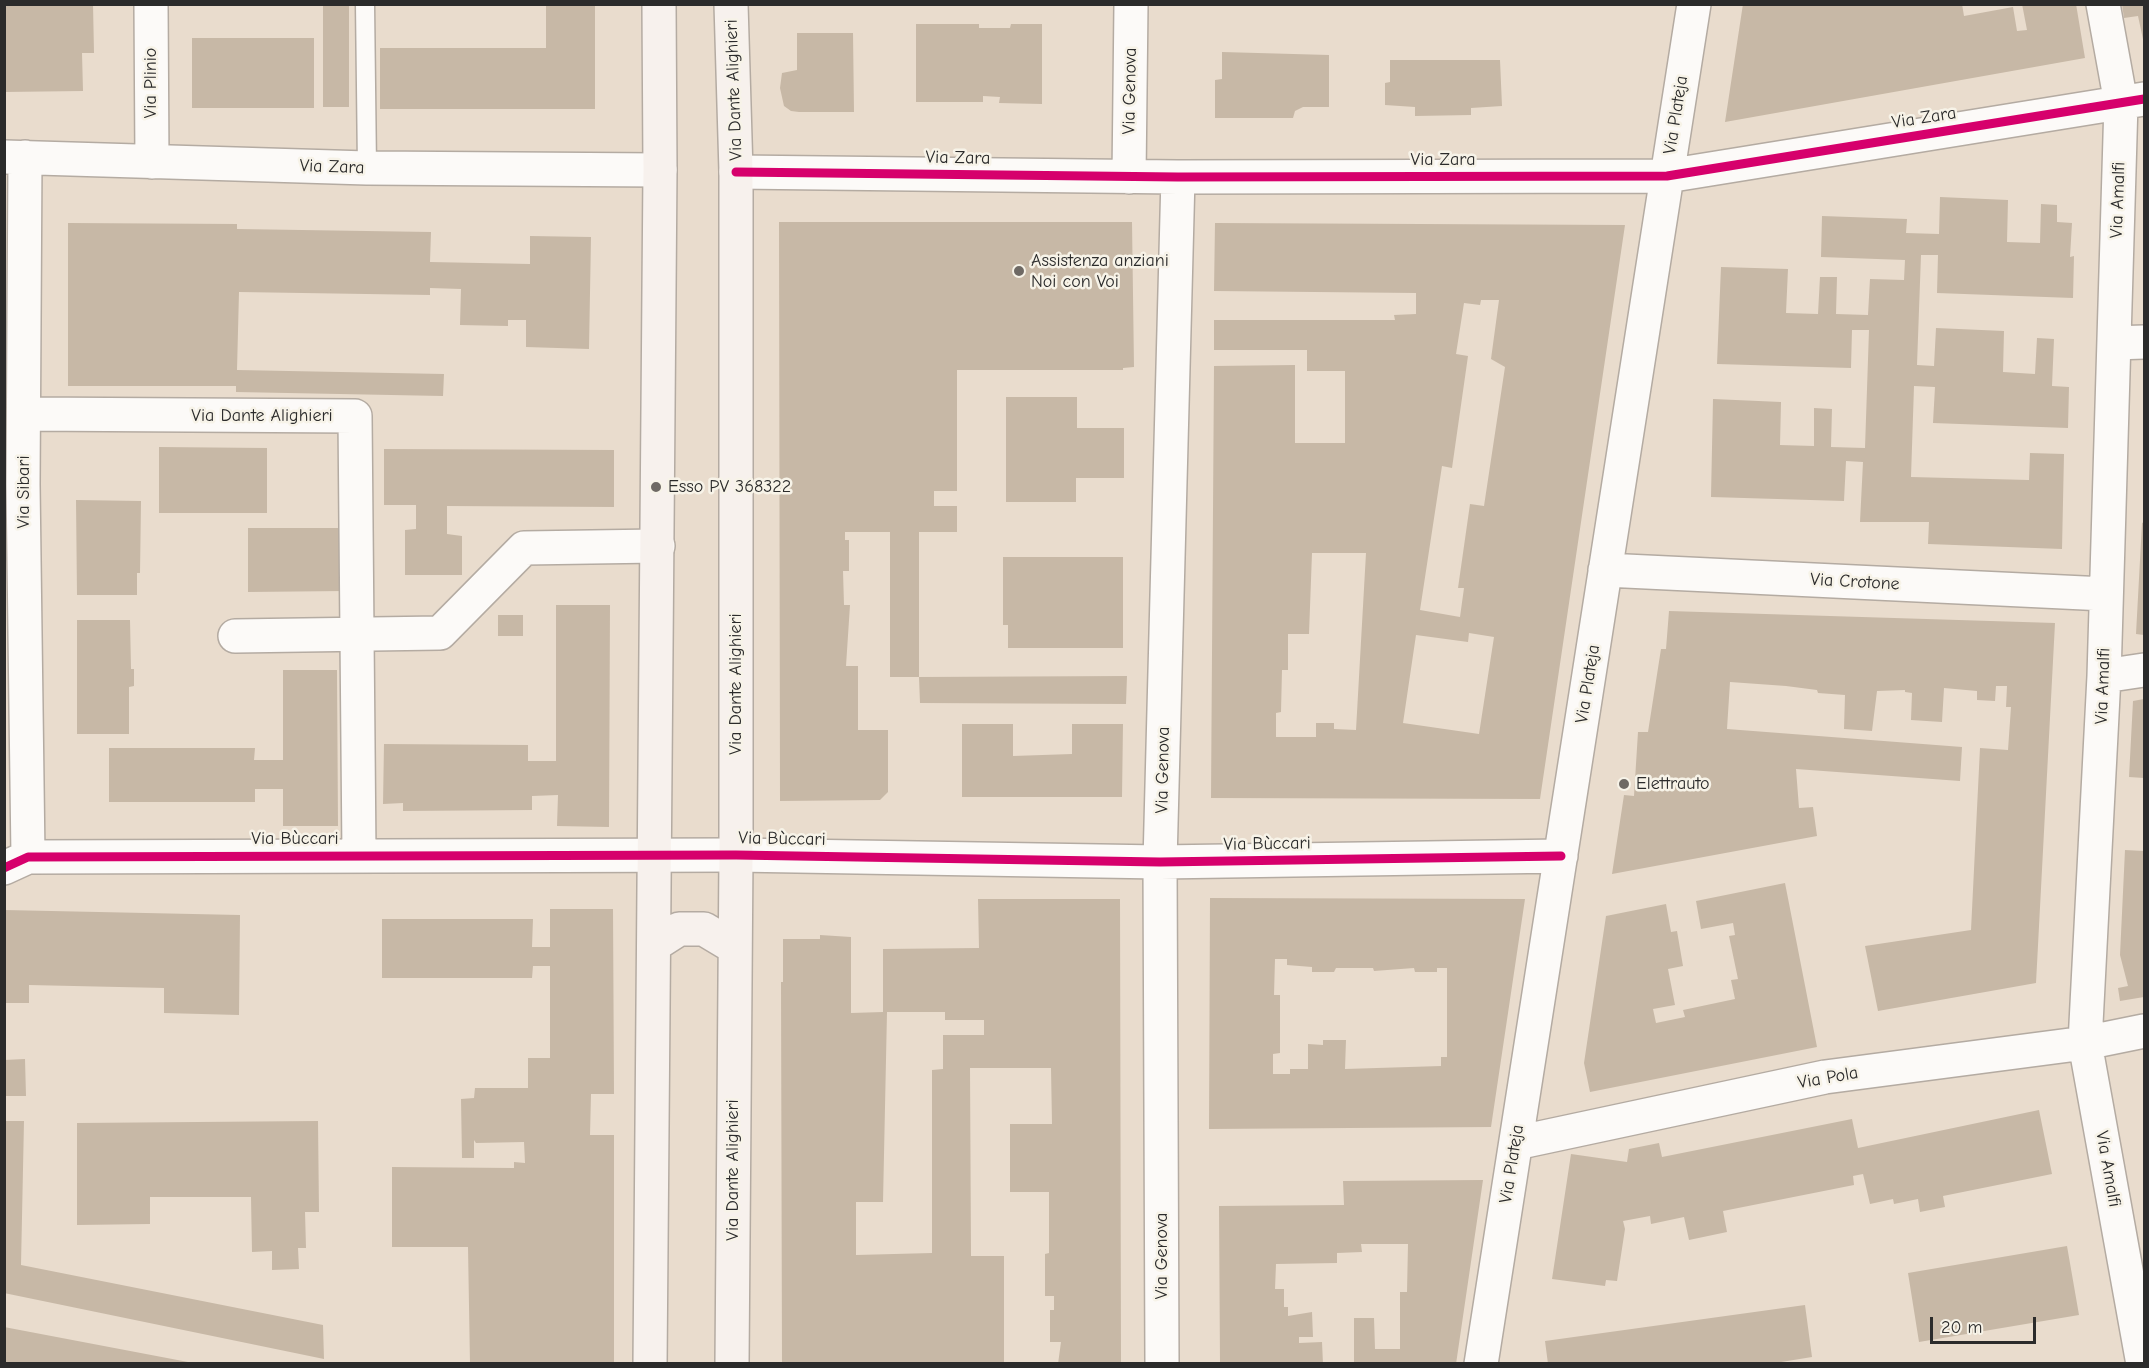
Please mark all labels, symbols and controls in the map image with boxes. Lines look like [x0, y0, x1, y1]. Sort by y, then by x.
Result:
street label: Via Dante Alighieri [721, 19, 747, 161]
street label: Via Genova [1118, 47, 1142, 135]
street label: Via Plinio [140, 48, 162, 118]
street label: Via Plateja [1659, 74, 1693, 156]
street label: Via Zara [1890, 102, 1958, 134]
street label: Via Zara [925, 147, 991, 169]
street label: Via Zara [1411, 149, 1475, 171]
street label: Via Zara [299, 155, 365, 179]
street label: Via Amalfi [2106, 161, 2130, 239]
place label: Assistenza anziani Noi con Voi [1031, 250, 1169, 292]
marker: Assistenza anziani Noi con Voi [1012, 264, 1026, 278]
street label: Via Dante Alighieri [191, 405, 333, 427]
street label: Via Sibari [13, 455, 35, 529]
place label: Esso PV 368322 [668, 476, 791, 498]
marker: Esso PV 368322 [649, 480, 663, 494]
street label: Via Crotone [1810, 569, 1900, 595]
street label: Via Dante Alighieri [725, 613, 747, 755]
street label: Via Plateja [1571, 643, 1605, 725]
street label: Via Amalfi [2091, 647, 2115, 725]
street label: Via Genova [1151, 726, 1175, 814]
place label: Elettrauto [1636, 773, 1710, 795]
marker: Elettrauto [1617, 777, 1631, 791]
street label: Via Bùccari [738, 827, 826, 851]
street label: Via Bùccari [251, 828, 339, 850]
street label: Via Bùccari [1223, 832, 1311, 856]
street label: Via Pola [1796, 1062, 1860, 1094]
street label: Via Dante Alighieri [722, 1099, 744, 1241]
street label: Via Plateja [1495, 1123, 1529, 1205]
street label: Via Amalfi [2091, 1129, 2125, 1209]
street label: Via Genova [1151, 1213, 1173, 1299]
scale bar [1933, 1305, 2040, 1343]
text: 20 m [1941, 1317, 1982, 1338]

